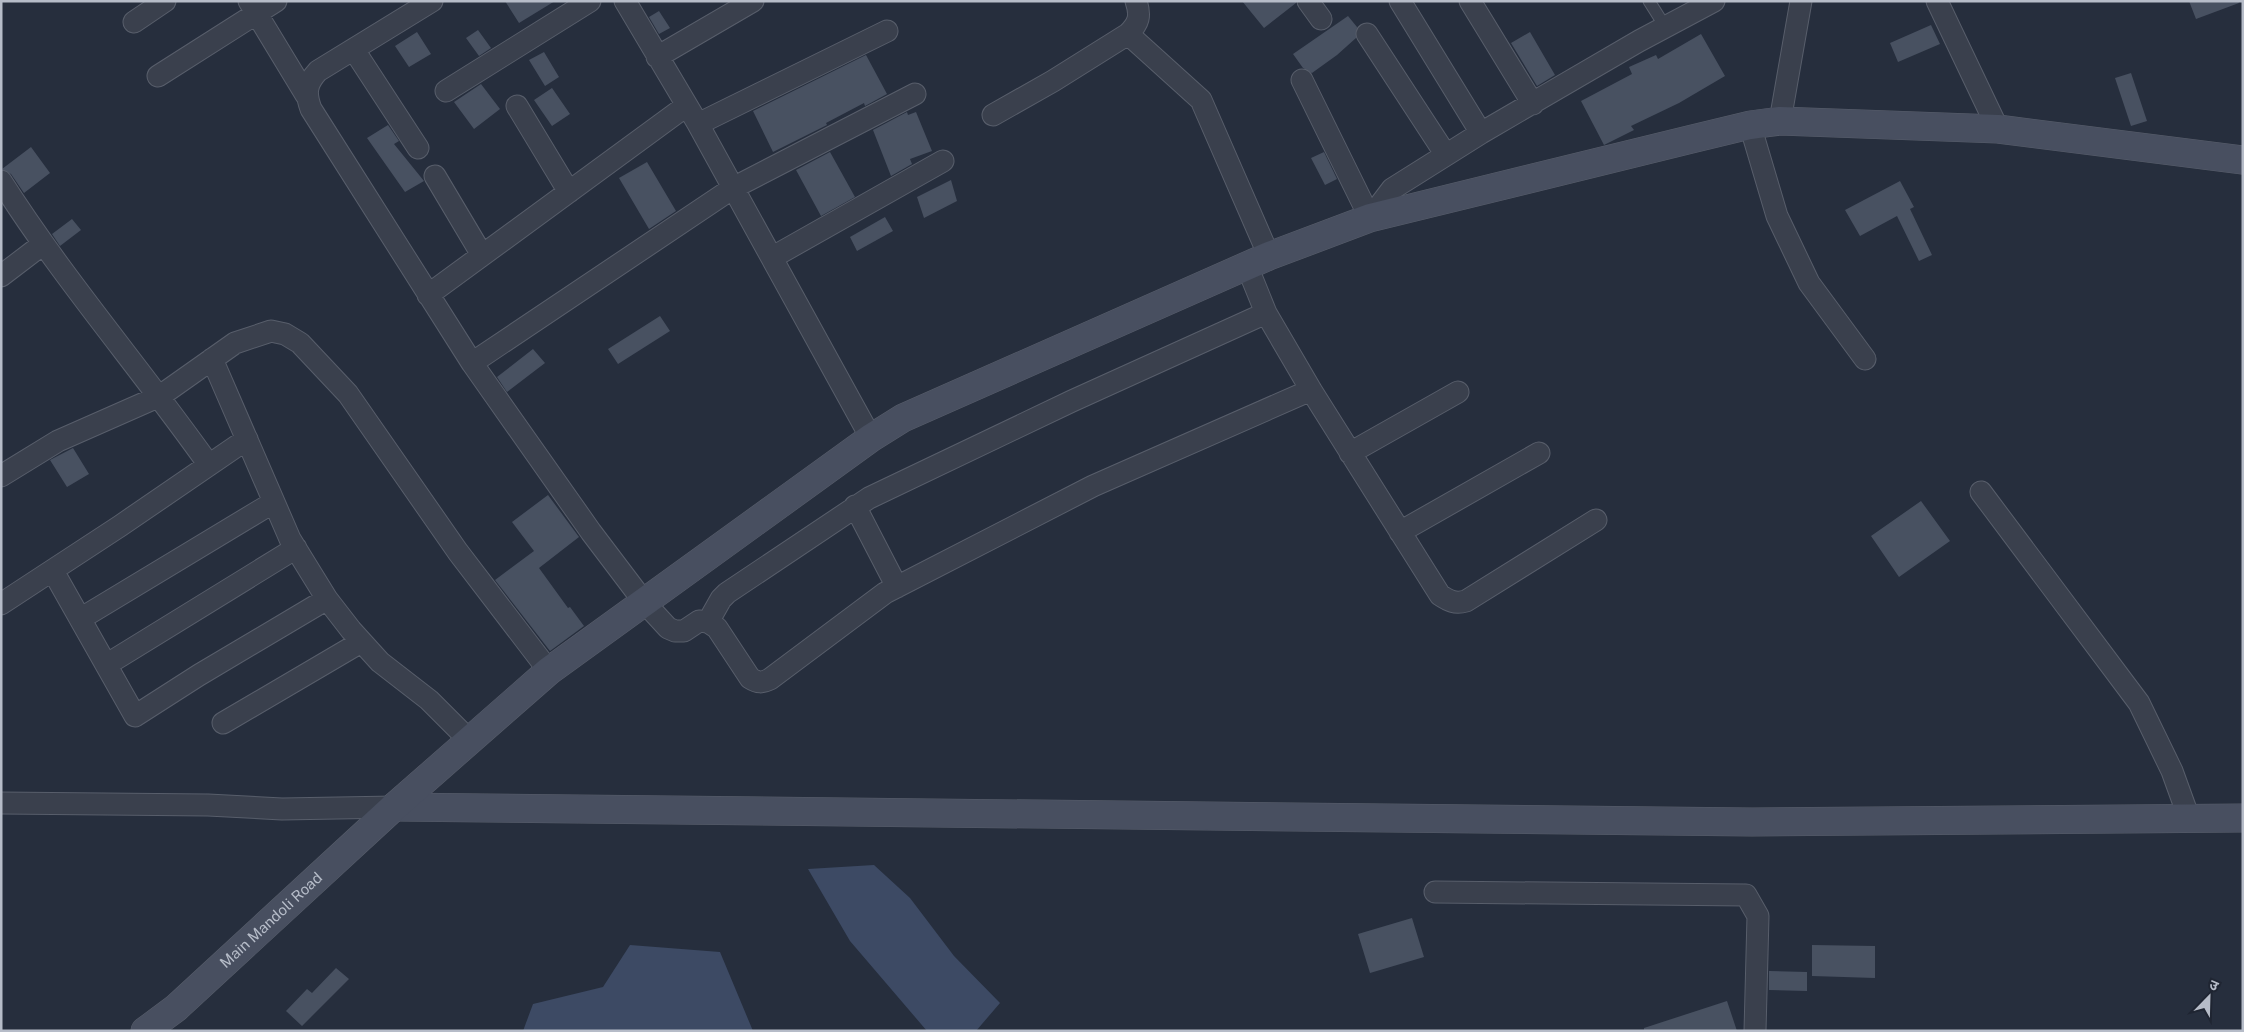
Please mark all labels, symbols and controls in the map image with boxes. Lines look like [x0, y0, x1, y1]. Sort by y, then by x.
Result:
street label: Main Mandoli Road [216, 869, 325, 971]
north arrow [2184, 972, 2234, 1022]
text: उ [2207, 976, 2222, 994]

